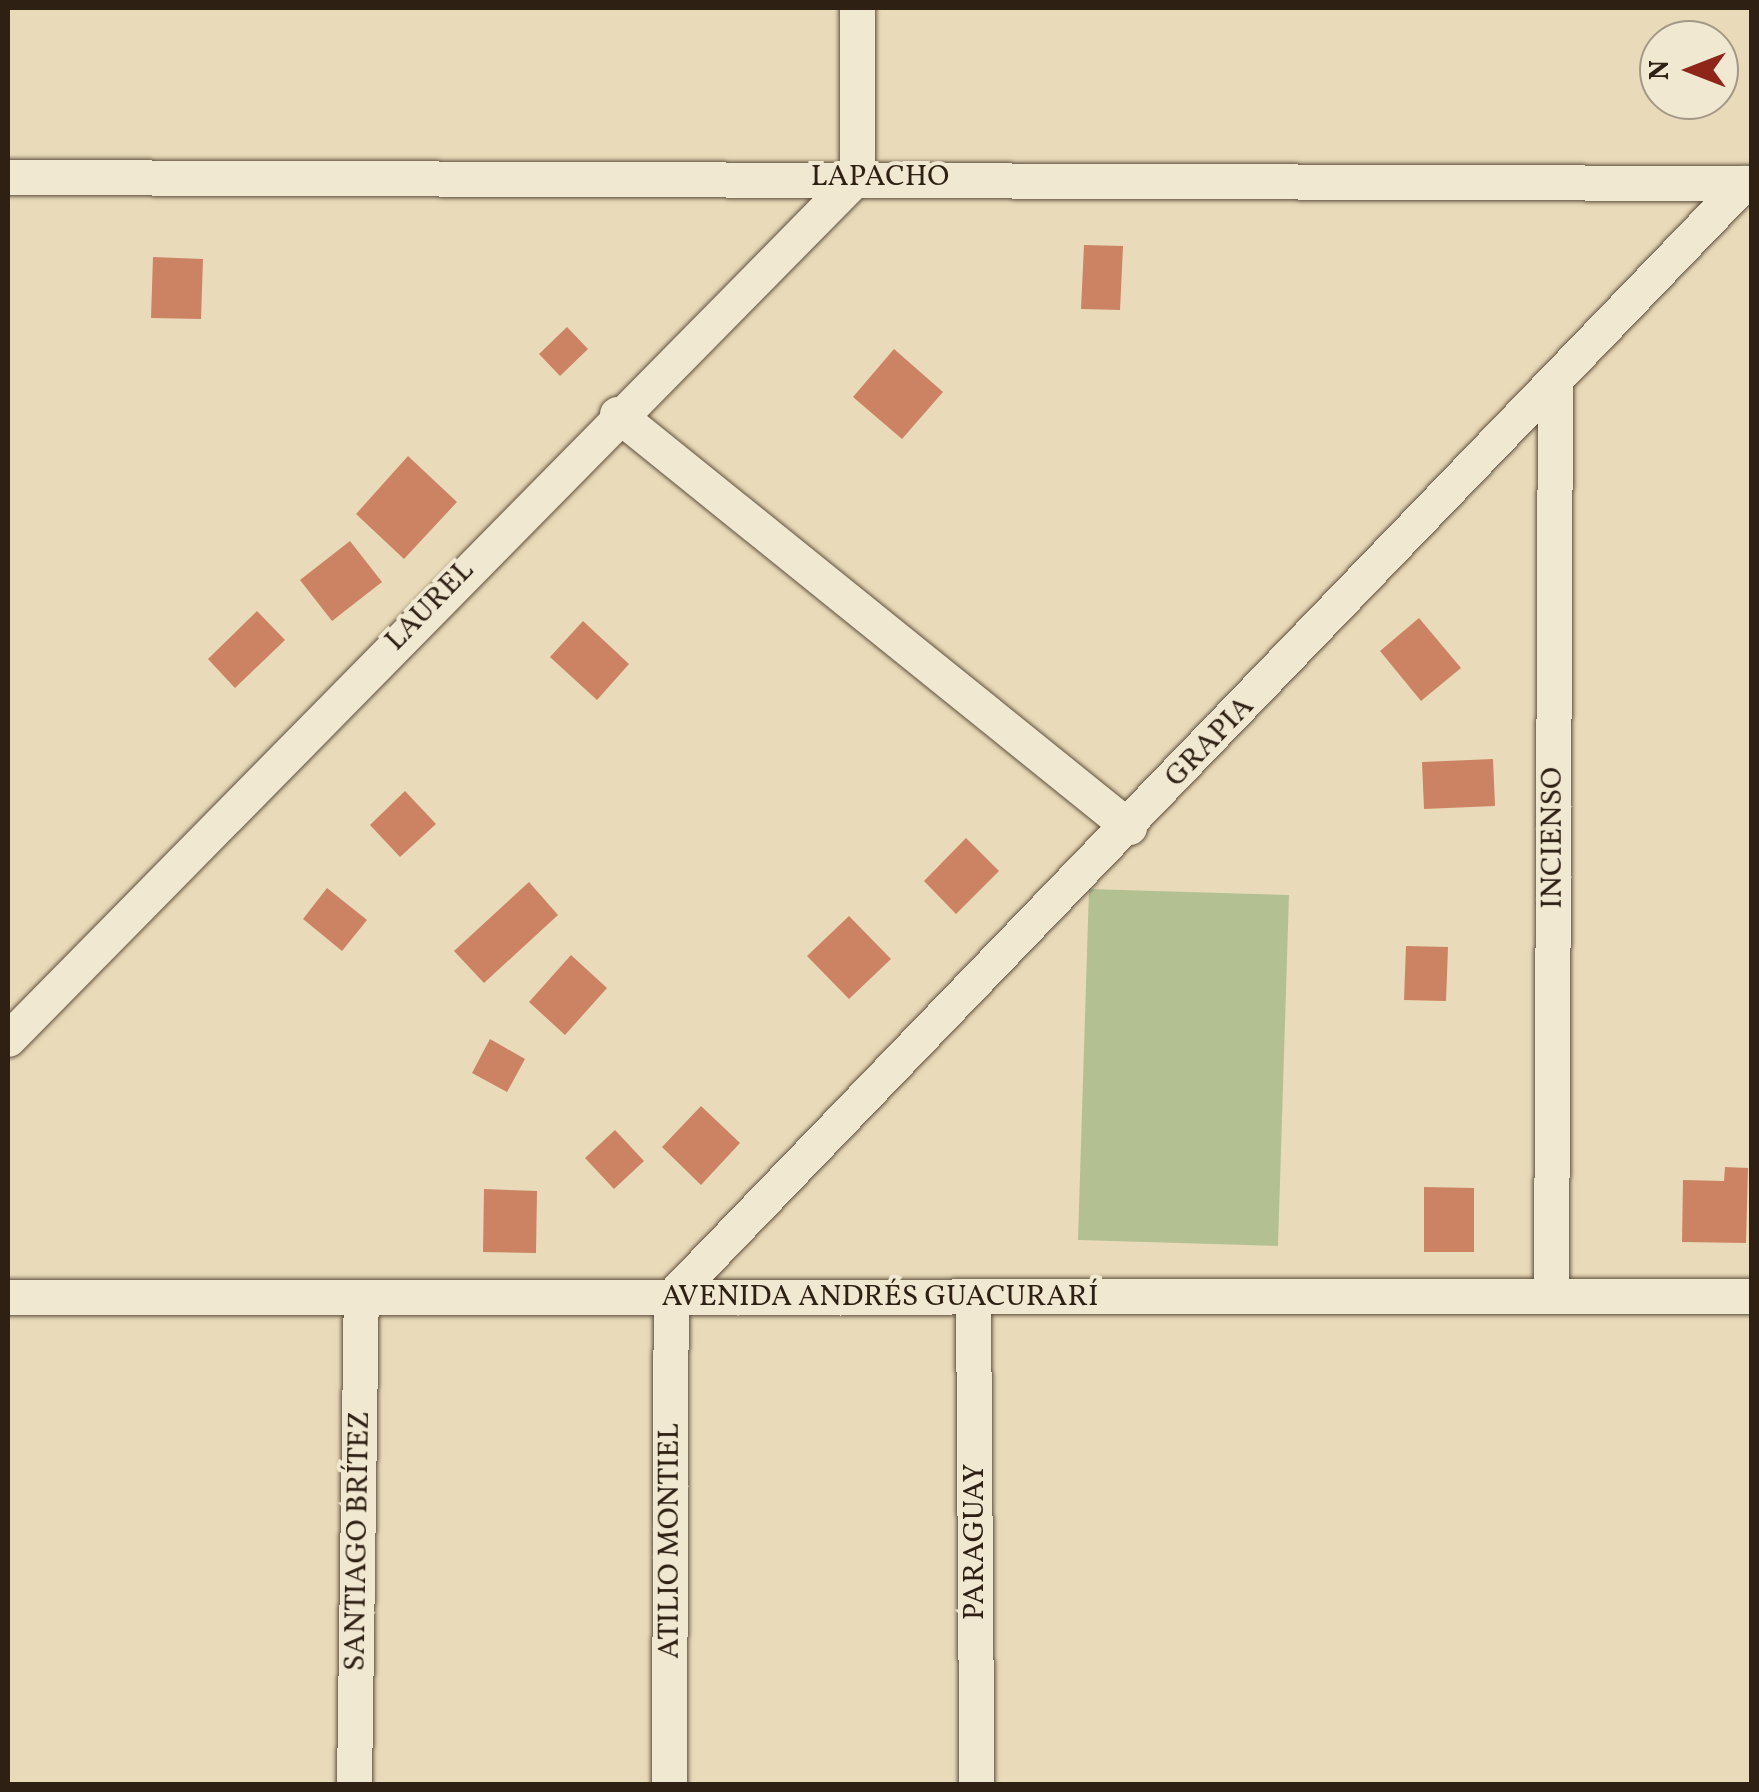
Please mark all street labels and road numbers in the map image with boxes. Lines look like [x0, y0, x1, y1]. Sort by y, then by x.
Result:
street label: LAPACHO [811, 159, 949, 195]
street label: LAUREL [378, 553, 482, 659]
street label: GRAPIA [1158, 689, 1262, 795]
street label: INCIENSO [1535, 767, 1571, 909]
street label: AVENIDA ANDRÉS GUACURARÍ [661, 1279, 1099, 1315]
street label: SANTIAGO BRÍTEZ [338, 1410, 378, 1672]
street label: ATILIO MONTIEL [652, 1423, 688, 1659]
street label: PARAGUAY [957, 1464, 993, 1620]

